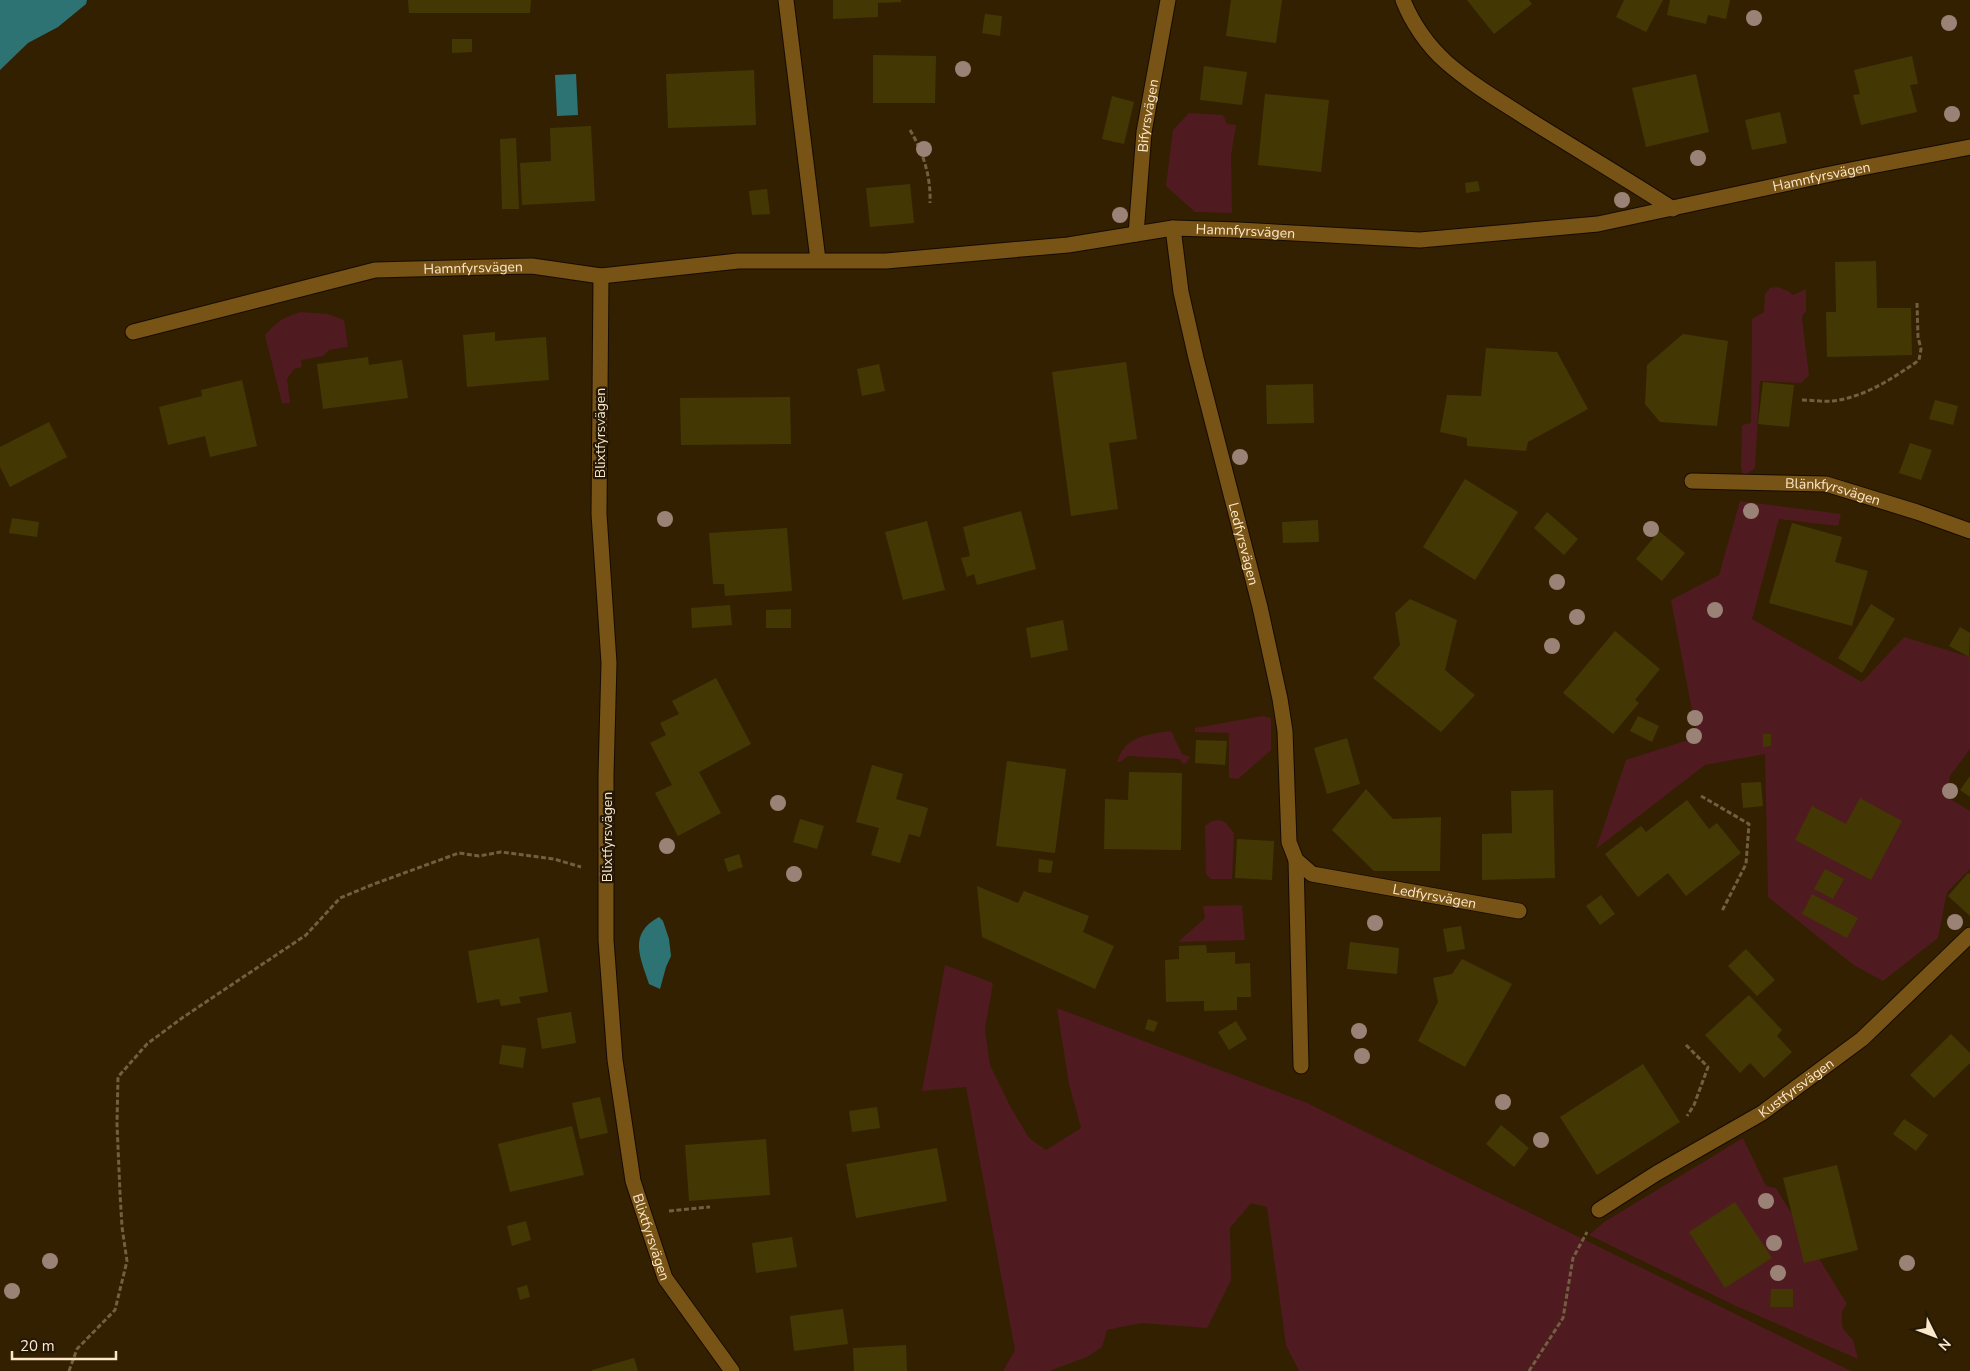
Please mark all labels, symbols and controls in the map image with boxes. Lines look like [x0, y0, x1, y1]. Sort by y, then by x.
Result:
street label: Bifyrsvägen [1133, 77, 1163, 153]
street label: Hamnfyrsvägen [1771, 157, 1872, 196]
street label: Hamnfyrsvägen [1195, 219, 1296, 243]
street label: Hamnfyrsvägen [423, 257, 523, 278]
street label: Blixtfyrsvägen [591, 388, 610, 478]
street label: Blänkfyrsvägen [1785, 474, 1883, 510]
street label: Ledfyrsvägen [1224, 500, 1263, 587]
street label: Blixtfyrsvägen [598, 792, 617, 882]
street label: Ledfyrsvägen [1391, 879, 1478, 913]
street label: Kustfyrsvägen [1754, 1054, 1838, 1122]
street label: Blixtfyrsvägen [628, 1191, 675, 1283]
north arrow [1910, 1311, 1960, 1361]
scale bar [12, 1328, 116, 1360]
text: N [1934, 1334, 1955, 1355]
text: 20 m [20, 1336, 55, 1356]

